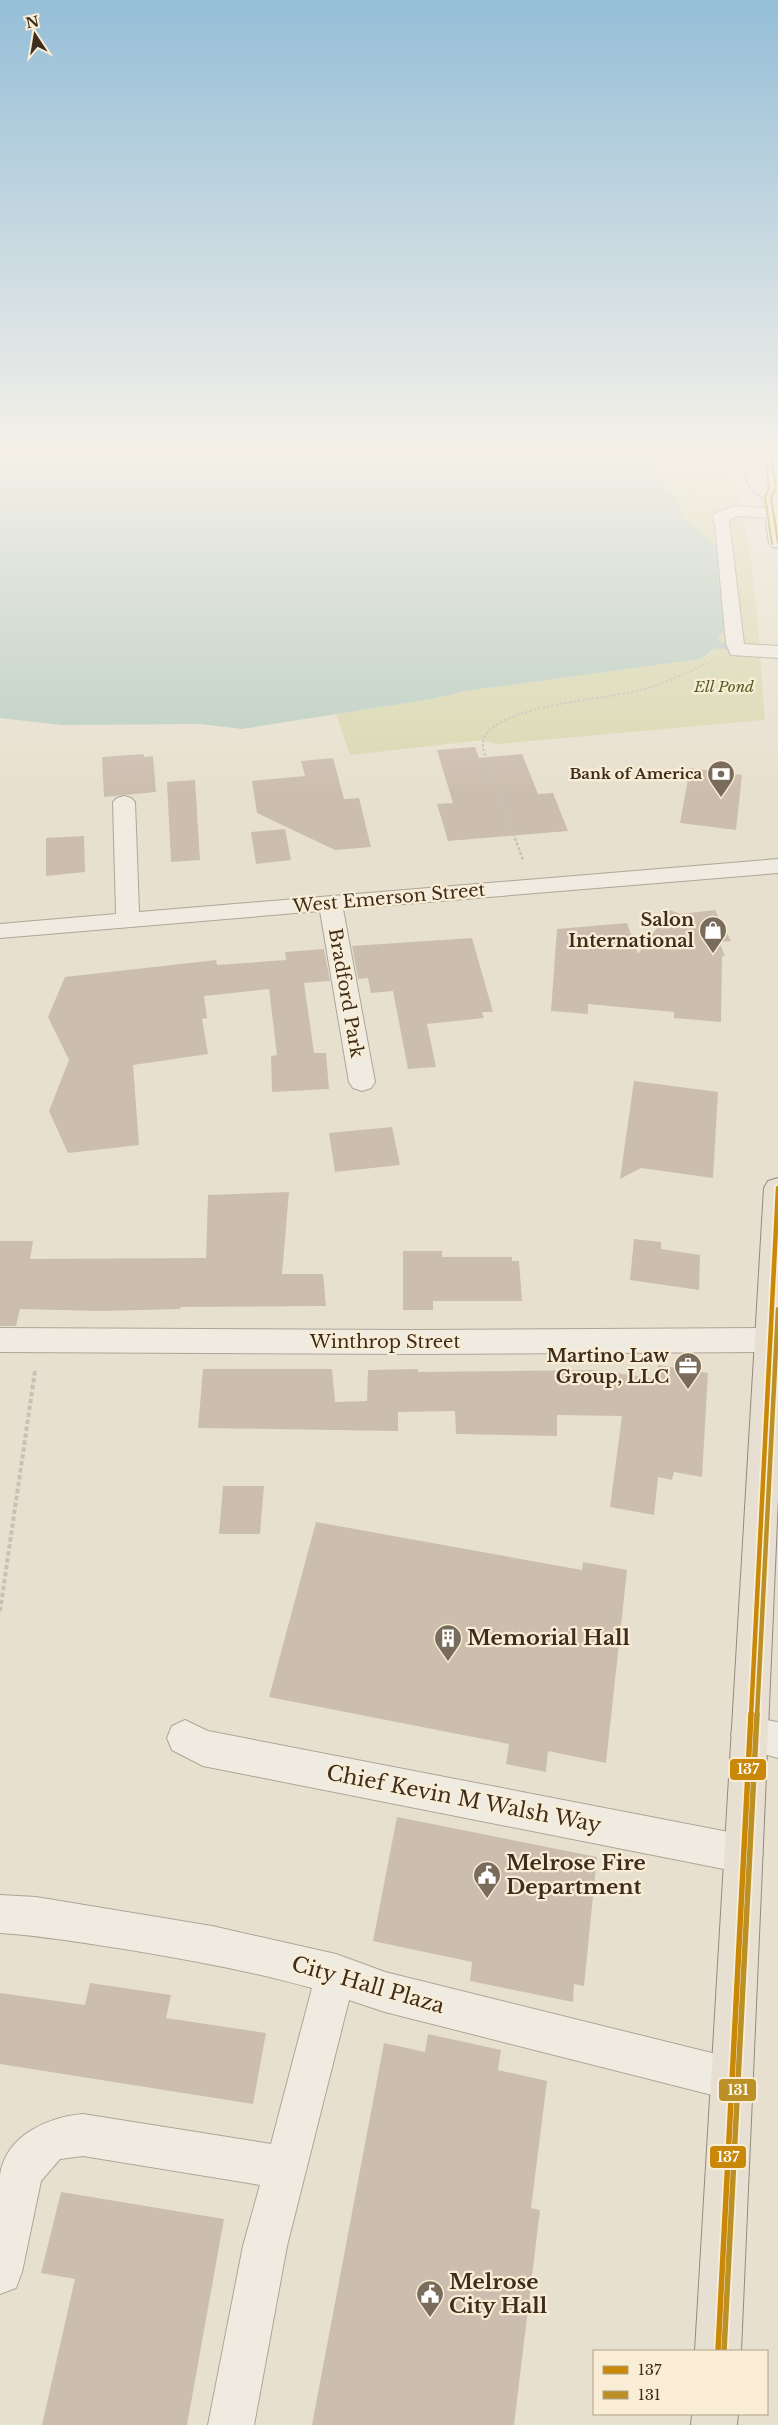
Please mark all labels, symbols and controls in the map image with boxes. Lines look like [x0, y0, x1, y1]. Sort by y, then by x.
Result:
north arrow [10, 10, 60, 60]
text: N [24, 12, 41, 32]
park label: Ell Pond [693, 677, 754, 696]
bank icon: Bank of America [706, 759, 736, 798]
place label: Bank of America [569, 764, 702, 783]
street label: West Emerson Street [291, 879, 486, 917]
place label: Salon International [568, 909, 695, 952]
shop icon: Salon International [698, 915, 728, 954]
street label: Bradford Park [324, 927, 368, 1059]
street label: Winthrop Street [309, 1331, 460, 1353]
place label: Martino Law Group, LLC [546, 1345, 670, 1388]
office icon: Martino Law Group, LLC [673, 1351, 703, 1390]
building icon: Memorial Hall [433, 1623, 463, 1662]
place label: Memorial Hall [467, 1625, 630, 1651]
line badge: 137 [729, 1758, 767, 1781]
street label: Chief Kevin M Walsh Way [324, 1760, 604, 1839]
text: 137 [737, 1760, 760, 1778]
place label: Melrose Fire Department [506, 1850, 646, 1900]
public building icon: Melrose Fire Department [472, 1860, 502, 1899]
street label: City Hall Plaza [289, 1951, 448, 2019]
line badge: 131 [718, 2078, 757, 2102]
text: 131 [727, 2081, 749, 2099]
line badge: 137 [709, 2145, 747, 2169]
text: 137 [717, 2148, 740, 2166]
place label: Melrose City Hall [449, 2269, 548, 2319]
public building icon: Melrose City Hall [415, 2279, 445, 2318]
legend [593, 2350, 768, 2415]
text: 137 [638, 2360, 662, 2379]
text: 131 [638, 2385, 661, 2404]

